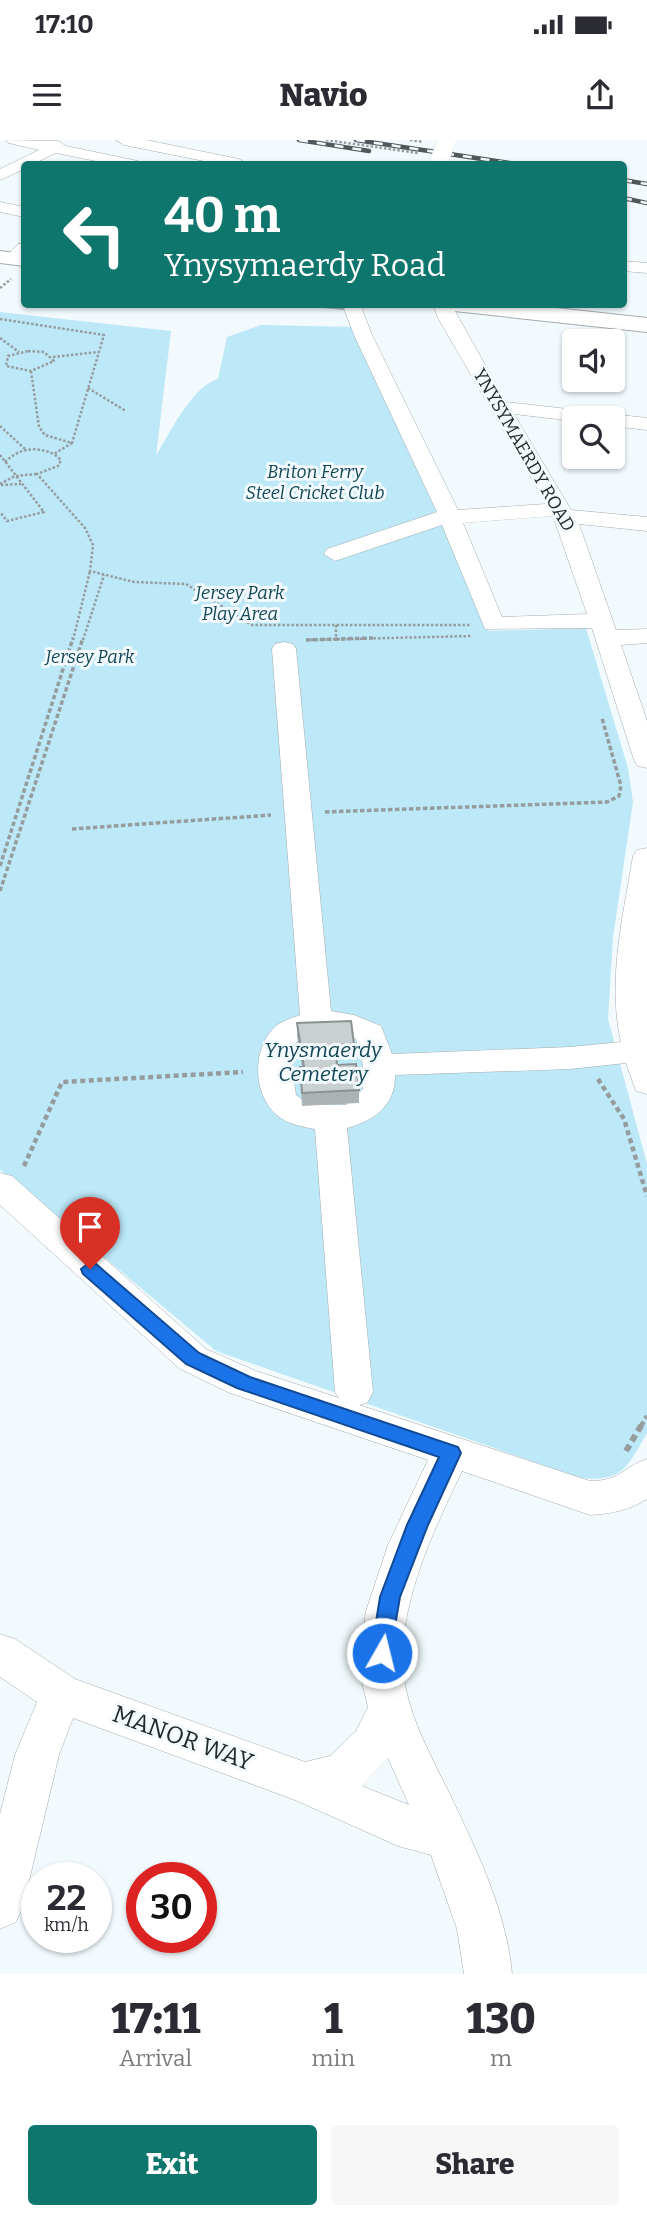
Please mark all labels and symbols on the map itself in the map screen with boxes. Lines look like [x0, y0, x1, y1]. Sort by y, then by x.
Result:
street label: YNYSYMAERDY ROAD [468, 365, 580, 535]
park label: Briton Ferry Steel Cricket Club [245, 461, 385, 504]
park label: Jersey Park Play Area [193, 582, 285, 625]
park label: Jersey Park [43, 646, 135, 668]
park label: Ynysmaerdy Cemetery [264, 1037, 383, 1087]
pin [60, 1197, 120, 1269]
position arrow [345, 1616, 419, 1690]
street label: MANOR WAY [109, 1700, 258, 1777]
speed limit sign: 30 [126, 1862, 217, 1953]

